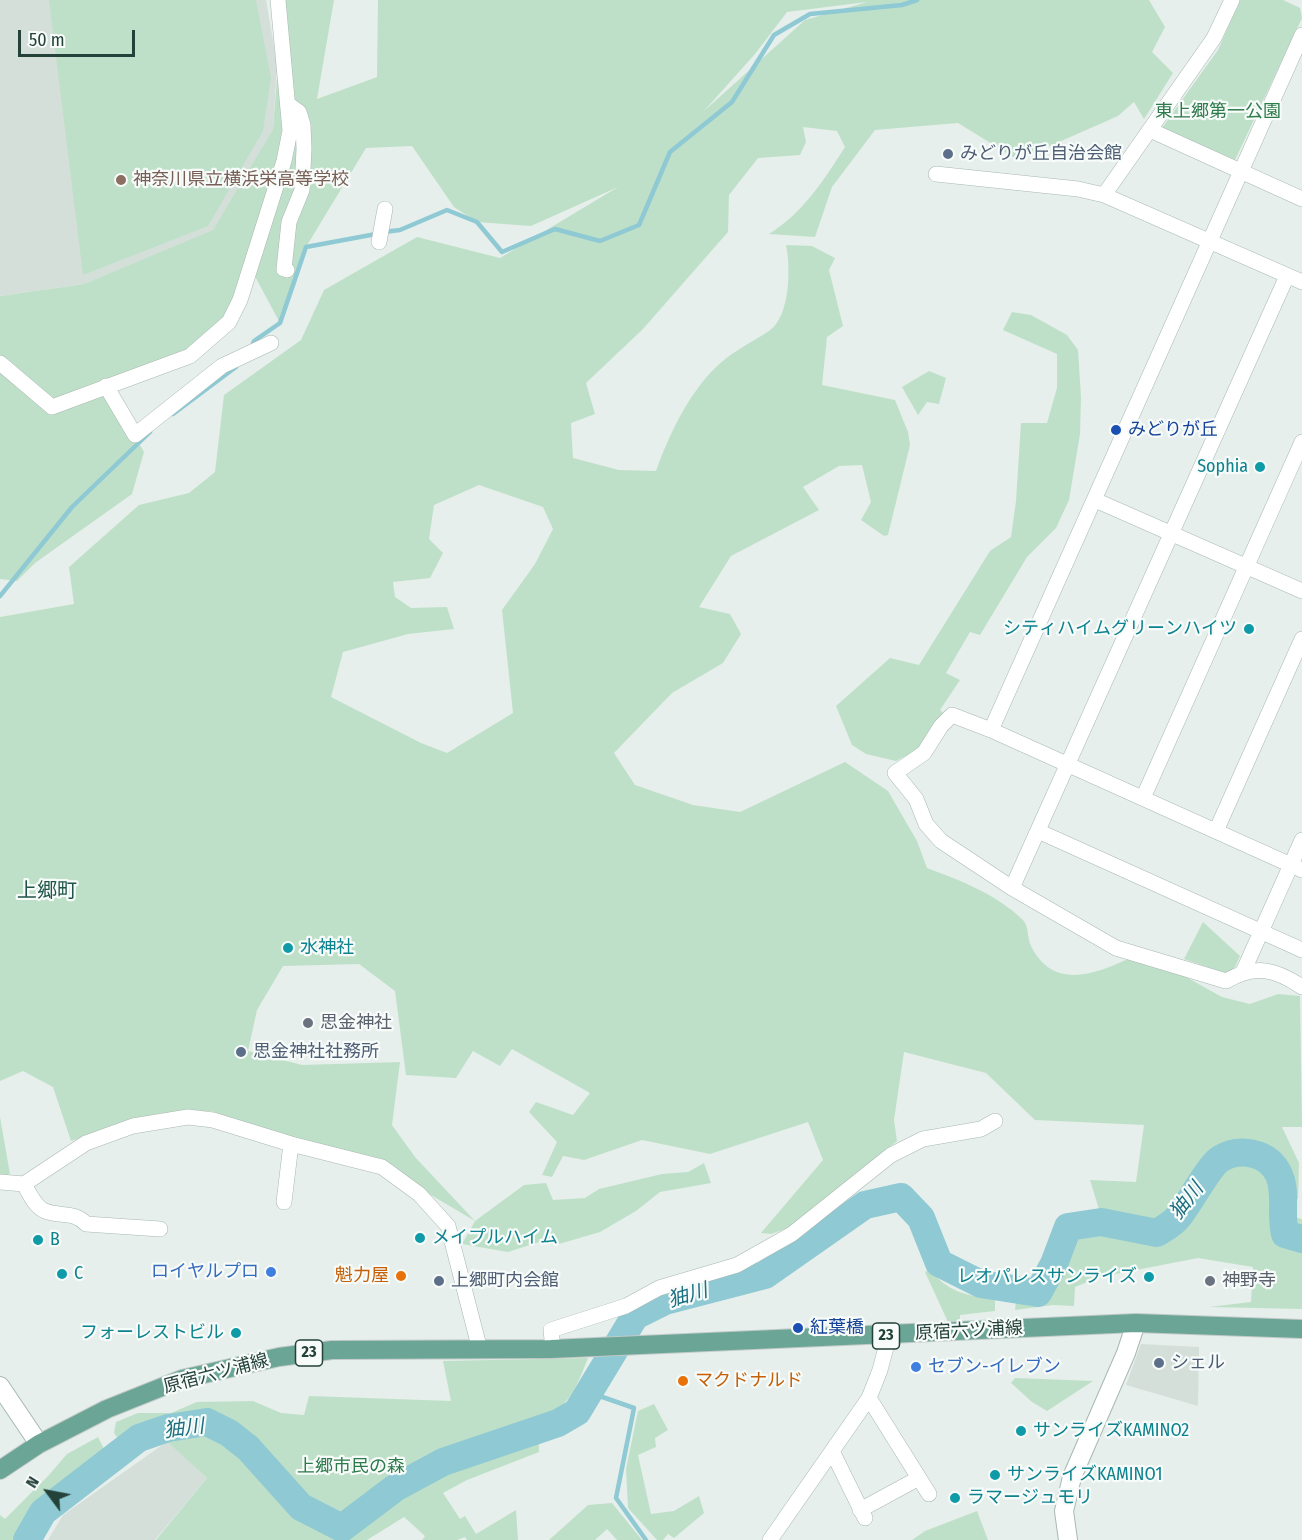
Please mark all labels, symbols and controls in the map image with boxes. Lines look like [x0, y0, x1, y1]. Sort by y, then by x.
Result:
scale bar [21, 18, 138, 56]
text: 50 m [29, 29, 65, 51]
park label: 東上郷第一公園 [1155, 101, 1281, 123]
place label: みどりが丘自治会館 [960, 143, 1122, 165]
marker: みどりが丘自治会館 [941, 147, 955, 161]
place label: 神奈川県立横浜栄高等学校 [133, 169, 349, 191]
marker: 神奈川県立横浜栄高等学校 [114, 173, 128, 187]
place label: みどりが丘 [1128, 419, 1218, 441]
marker: みどりが丘 [1109, 423, 1123, 437]
place label: Sophia [1197, 456, 1248, 478]
marker: Sophia [1253, 460, 1267, 474]
place label: シティハイムグリーンハイツ [1003, 618, 1237, 640]
marker: シティハイムグリーンハイツ [1242, 622, 1256, 636]
district label: 上郷町 [17, 879, 77, 903]
place label: 水神社 [300, 937, 354, 959]
marker: 水神社 [281, 941, 295, 955]
place label: 思金神社 [320, 1012, 392, 1034]
marker: 思金神社 [301, 1016, 315, 1030]
place label: 思金神社社務所 [253, 1041, 379, 1063]
marker: 思金神社社務所 [234, 1045, 248, 1059]
water label: 㹨川 [1165, 1178, 1209, 1224]
place label: メイプルハイム [432, 1227, 558, 1249]
place label: B [50, 1229, 60, 1251]
marker: メイプルハイム [413, 1231, 427, 1245]
marker: B [31, 1233, 45, 1247]
place label: ロイヤルプロ [151, 1261, 259, 1283]
place label: C [74, 1263, 83, 1285]
marker: ロイヤルプロ [264, 1265, 278, 1279]
place label: 魁力屋 [335, 1265, 389, 1287]
place label: レオパレスサンライズ [957, 1266, 1137, 1288]
marker: C [55, 1267, 69, 1281]
marker: 魁力屋 [394, 1269, 408, 1283]
place label: 上郷町内会館 [451, 1270, 559, 1292]
marker: レオパレスサンライズ [1142, 1270, 1156, 1284]
place label: 神野寺 [1222, 1270, 1276, 1292]
marker: 上郷町内会館 [432, 1274, 446, 1288]
marker: 神野寺 [1203, 1274, 1217, 1288]
water label: 㹨川 [665, 1279, 711, 1313]
place label: 紅葉橋 [810, 1317, 864, 1339]
street label: 原宿六ツ浦線 [915, 1317, 1023, 1345]
marker: 紅葉橋 [791, 1321, 805, 1335]
place label: フォーレストビル [80, 1322, 224, 1344]
road number: 23 [872, 1323, 900, 1349]
marker: フォーレストビル [229, 1326, 243, 1340]
road number: 23 [296, 1340, 322, 1366]
street label: 原宿六ツ浦線 [161, 1350, 271, 1398]
place label: シェル [1171, 1352, 1225, 1374]
place label: セブン-イレブン [928, 1356, 1061, 1378]
marker: シェル [1152, 1356, 1166, 1370]
marker: セブン-イレブン [909, 1360, 923, 1374]
place label: マクドナルド [695, 1370, 803, 1392]
marker: マクドナルド [676, 1374, 690, 1388]
water label: 㹨川 [163, 1415, 205, 1443]
place label: サンライズKAMINO2 [1033, 1420, 1189, 1442]
marker: サンライズKAMINO2 [1014, 1424, 1028, 1438]
park label: 上郷市民の森 [297, 1456, 405, 1478]
north arrow [18, 1462, 78, 1522]
place label: サンライズKAMINO1 [1007, 1464, 1163, 1486]
marker: サンライズKAMINO1 [988, 1468, 1002, 1482]
text: N [22, 1473, 43, 1491]
place label: ラマージュモリ [967, 1487, 1093, 1509]
marker: ラマージュモリ [948, 1491, 962, 1505]

